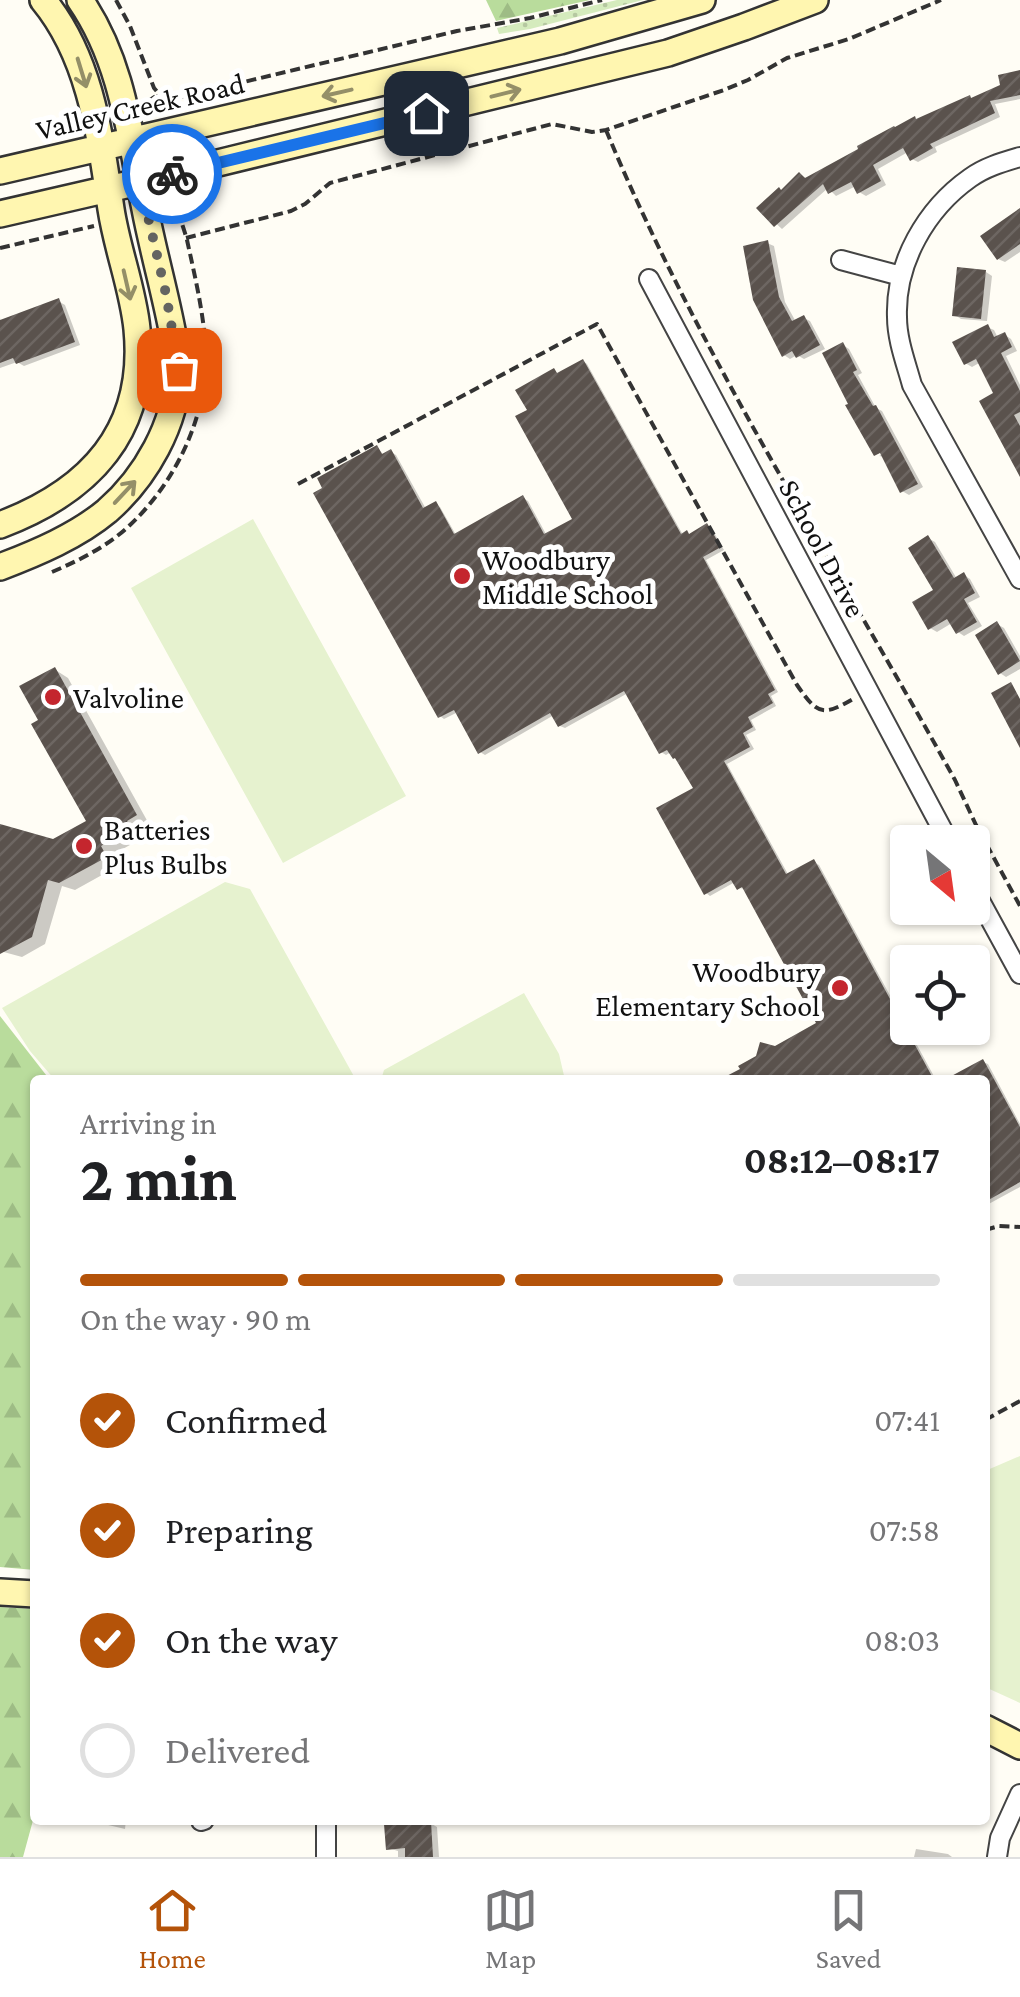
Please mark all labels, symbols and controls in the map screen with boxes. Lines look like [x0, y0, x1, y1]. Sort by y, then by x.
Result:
one-way arrow [74, 56, 92, 88]
street label: Valley Creek Road [33, 66, 248, 147]
pin [384, 71, 469, 156]
one-way arrow [489, 83, 521, 101]
one-way arrow [322, 85, 354, 103]
icon: home [399, 86, 454, 141]
courier [122, 124, 222, 224]
icon: bike [145, 147, 200, 202]
one-way arrow [119, 268, 138, 300]
pin [137, 328, 222, 413]
icon: bag [152, 343, 207, 398]
street label: School Drive [773, 474, 873, 622]
one-way arrow [113, 480, 136, 505]
place label: Woodbury Middle School [482, 543, 653, 610]
marker: Woodbury Middle School [451, 565, 473, 587]
place label: Valvoline [73, 681, 184, 714]
marker: Valvoline [42, 686, 64, 708]
place label: Batteries Plus Bulbs [104, 813, 228, 880]
north arrow [890, 825, 990, 925]
map controls [890, 825, 990, 1045]
marker: Batteries Plus Bulbs [73, 835, 95, 857]
button: locate [890, 945, 990, 1045]
place label: Woodbury Elementary School [595, 955, 820, 1023]
marker: Woodbury Elementary School [829, 977, 851, 999]
text: Arriving in [80, 1105, 217, 1141]
text: 08:12–08:17 [744, 1139, 940, 1181]
text: 2 min [80, 1142, 237, 1214]
text: On the way · 90 m [80, 1301, 311, 1337]
icon: check [80, 1393, 135, 1448]
text: Confirmed [165, 1399, 328, 1441]
text: 07:41 [874, 1402, 940, 1438]
icon: check [80, 1503, 135, 1558]
text: Preparing [165, 1509, 313, 1551]
text: 07:58 [869, 1512, 940, 1548]
icon: check [80, 1613, 135, 1668]
text: On the way [165, 1619, 337, 1661]
text: 08:03 [864, 1622, 940, 1658]
text: Delivered [165, 1729, 310, 1771]
tab: Home [139, 1883, 206, 1974]
tab: Map [483, 1883, 538, 1974]
tab: Saved [816, 1883, 881, 1974]

